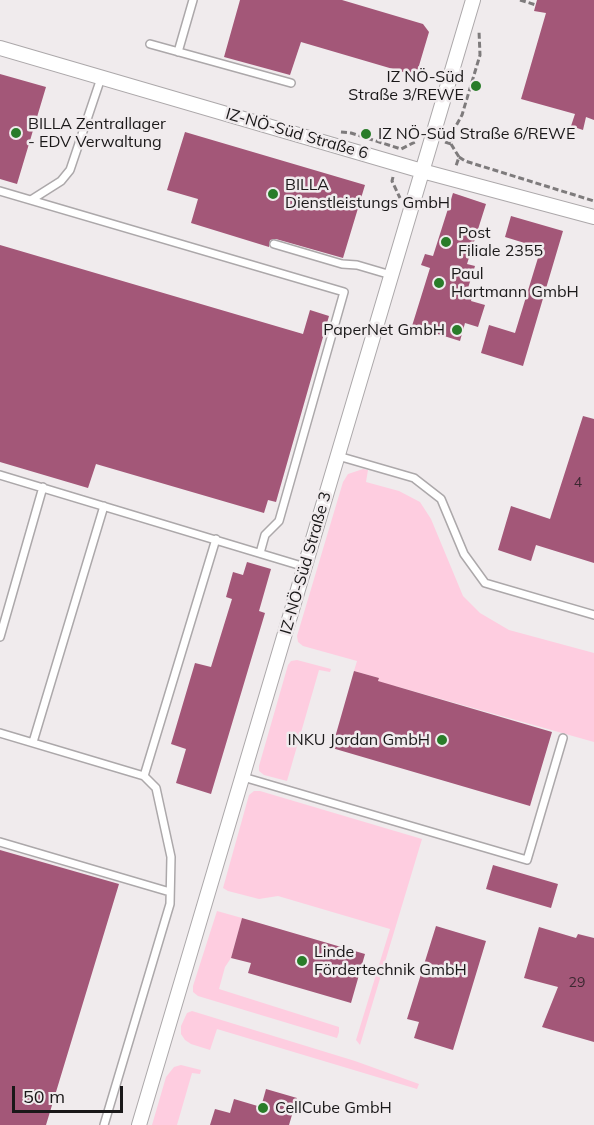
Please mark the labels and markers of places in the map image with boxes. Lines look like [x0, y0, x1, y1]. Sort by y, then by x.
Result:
place label: IZ NÖ-Süd Straße 3/REWE [348, 67, 464, 105]
marker: IZ NÖ-Süd Straße 3/REWE [469, 79, 483, 93]
place label: BILLA Zentrallager - EDV Verwaltung [28, 114, 166, 152]
place label: IZ NÖ-Süd Straße 6/REWE [378, 124, 575, 144]
marker: BILLA Zentrallager - EDV Verwaltung [9, 126, 23, 140]
marker: IZ NÖ-Süd Straße 6/REWE [359, 127, 373, 141]
place label: BILLA Dienstleistungs GmbH [285, 175, 450, 213]
marker: BILLA Dienstleistungs GmbH [266, 187, 280, 201]
place label: Post Filiale 2355 [458, 223, 543, 261]
marker: Post Filiale 2355 [439, 235, 453, 249]
place label: Paul Hartmann GmbH [451, 264, 579, 302]
marker: Paul Hartmann GmbH [432, 276, 446, 290]
place label: PaperNet GmbH [323, 320, 445, 340]
marker: PaperNet GmbH [450, 323, 464, 337]
place label: INKU Jordan GmbH [288, 730, 430, 750]
marker: INKU Jordan GmbH [435, 733, 449, 747]
place label: Linde Fördertechnik GmbH [314, 942, 467, 980]
marker: Linde Fördertechnik GmbH [295, 954, 309, 968]
place label: CellCube GmbH [275, 1098, 392, 1118]
marker: CellCube GmbH [256, 1101, 270, 1115]

